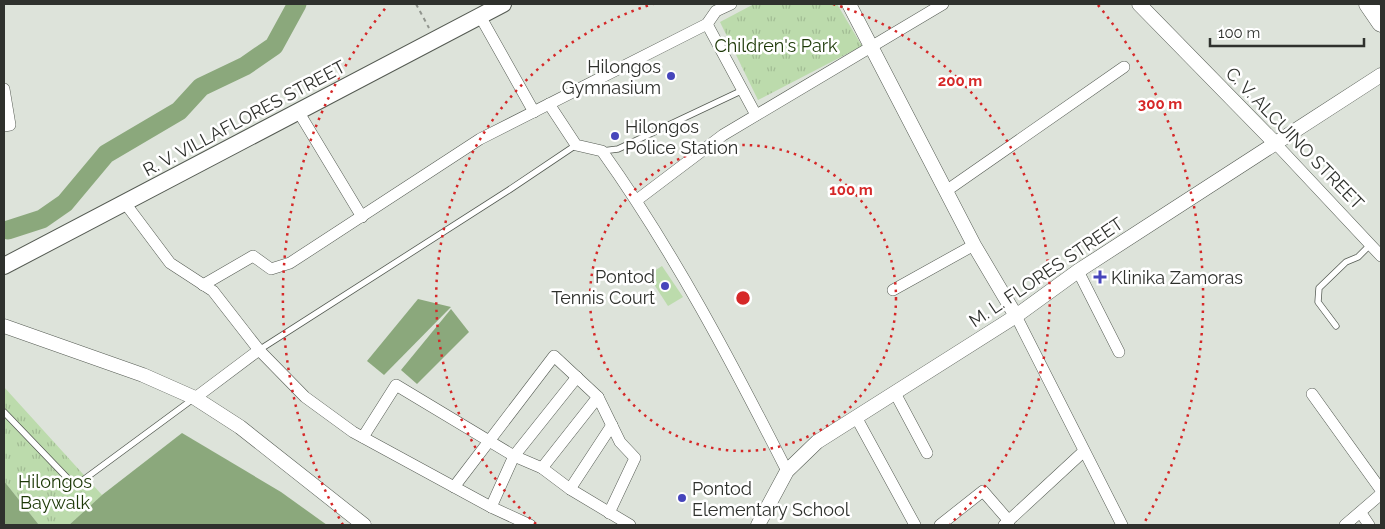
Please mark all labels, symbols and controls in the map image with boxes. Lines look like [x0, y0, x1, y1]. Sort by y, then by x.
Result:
scale bar [1210, 15, 1364, 47]
text: 100 m [1218, 24, 1260, 42]
park label: Children's Park [714, 35, 838, 56]
street label: R. V. VILLAFLORES STREET [139, 56, 349, 180]
place label: Hilongos Gymnasium [562, 56, 661, 98]
street label: C. V. ALCUINO STREET [1222, 63, 1368, 213]
marker: Hilongos Gymnasium [665, 70, 677, 82]
text: 200 m [938, 72, 982, 90]
text: 300 m [1138, 95, 1182, 113]
place label: Hilongos Police Station [625, 116, 738, 158]
marker: Hilongos Police Station [609, 130, 621, 142]
text: 100 m [829, 181, 873, 199]
street label: M. L. FLORES STREET [965, 213, 1127, 331]
place label: Pontod Tennis Court [551, 266, 655, 308]
place label: Klinika Zamoras [1111, 267, 1243, 288]
marker: Klinika Zamoras [1093, 270, 1107, 284]
marker: Pontod Tennis Court [659, 280, 671, 292]
centre of rings [734, 289, 752, 307]
park label: Hilongos Baywalk [18, 471, 92, 513]
place label: Pontod Elementary School [692, 478, 850, 520]
marker: Pontod Elementary School [676, 492, 688, 504]

